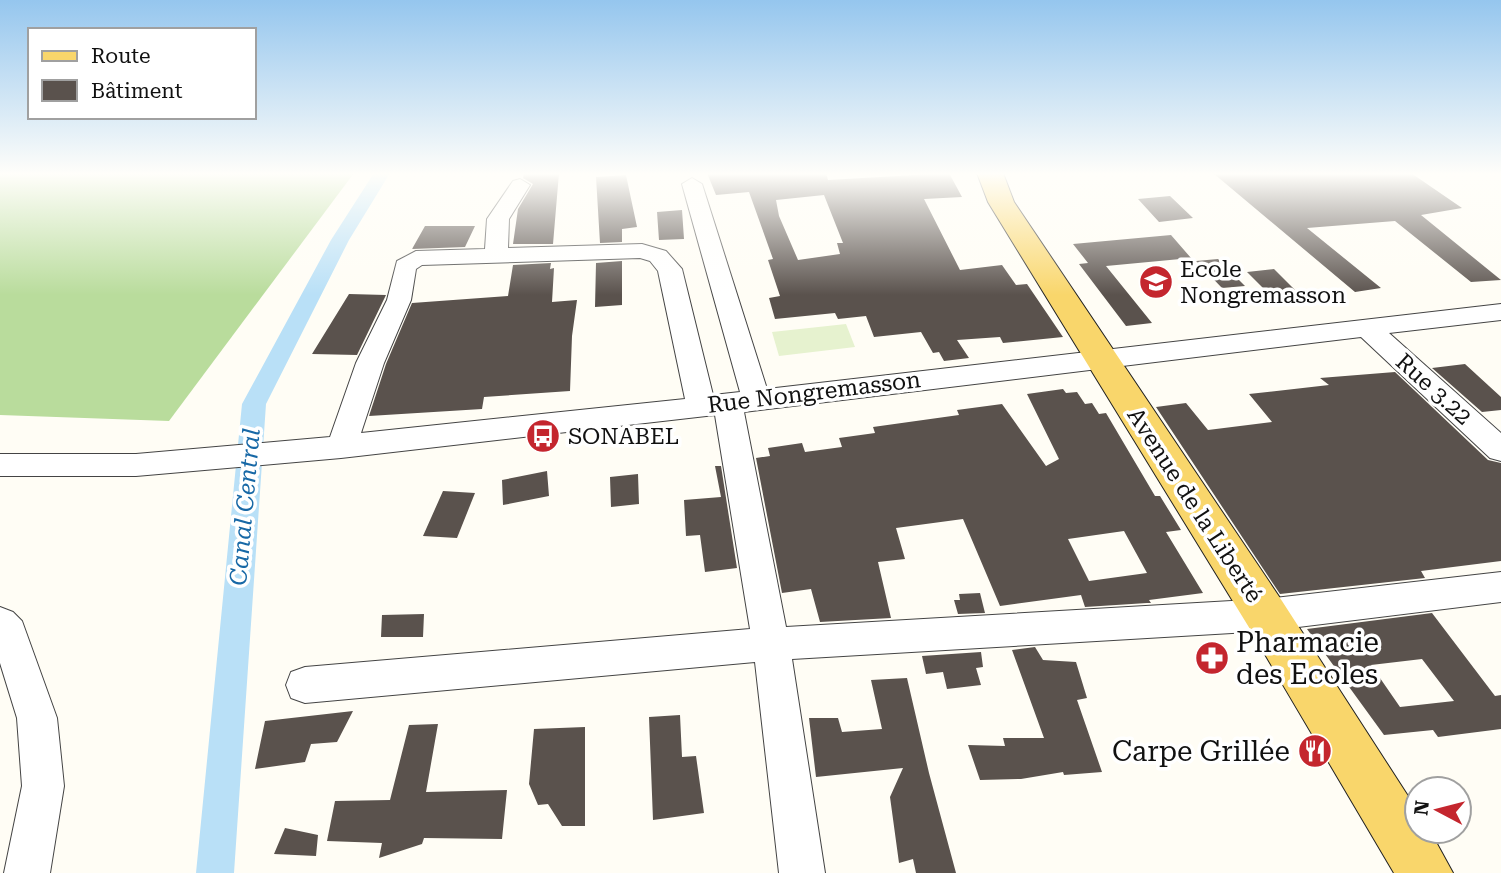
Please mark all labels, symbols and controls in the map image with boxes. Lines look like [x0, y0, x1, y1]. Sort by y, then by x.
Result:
legend [28, 28, 256, 119]
text: Route [91, 44, 150, 68]
text: Bâtiment [91, 79, 183, 103]
place label: Ecole Nongremasson [1180, 256, 1346, 309]
school or university icon: Ecole Nongremasson [1137, 263, 1175, 301]
street label: Rue 3.22 [1390, 348, 1477, 430]
street label: Rue Nongremasson [706, 366, 922, 419]
street label: Avenue de la Liberté [1122, 403, 1268, 608]
bus stop icon: SONABEL [524, 417, 562, 455]
place label: SONABEL [568, 423, 679, 450]
water label: Canal Central [224, 427, 266, 587]
place label: Pharmacie des Ecoles [1236, 626, 1379, 691]
pharmacy icon: Pharmacie des Ecoles [1193, 639, 1231, 677]
restaurant icon: Carpe Grillée [1296, 732, 1334, 770]
place label: Carpe Grillée [1112, 735, 1290, 768]
north arrow [1403, 775, 1473, 845]
text: N [1409, 799, 1434, 817]

